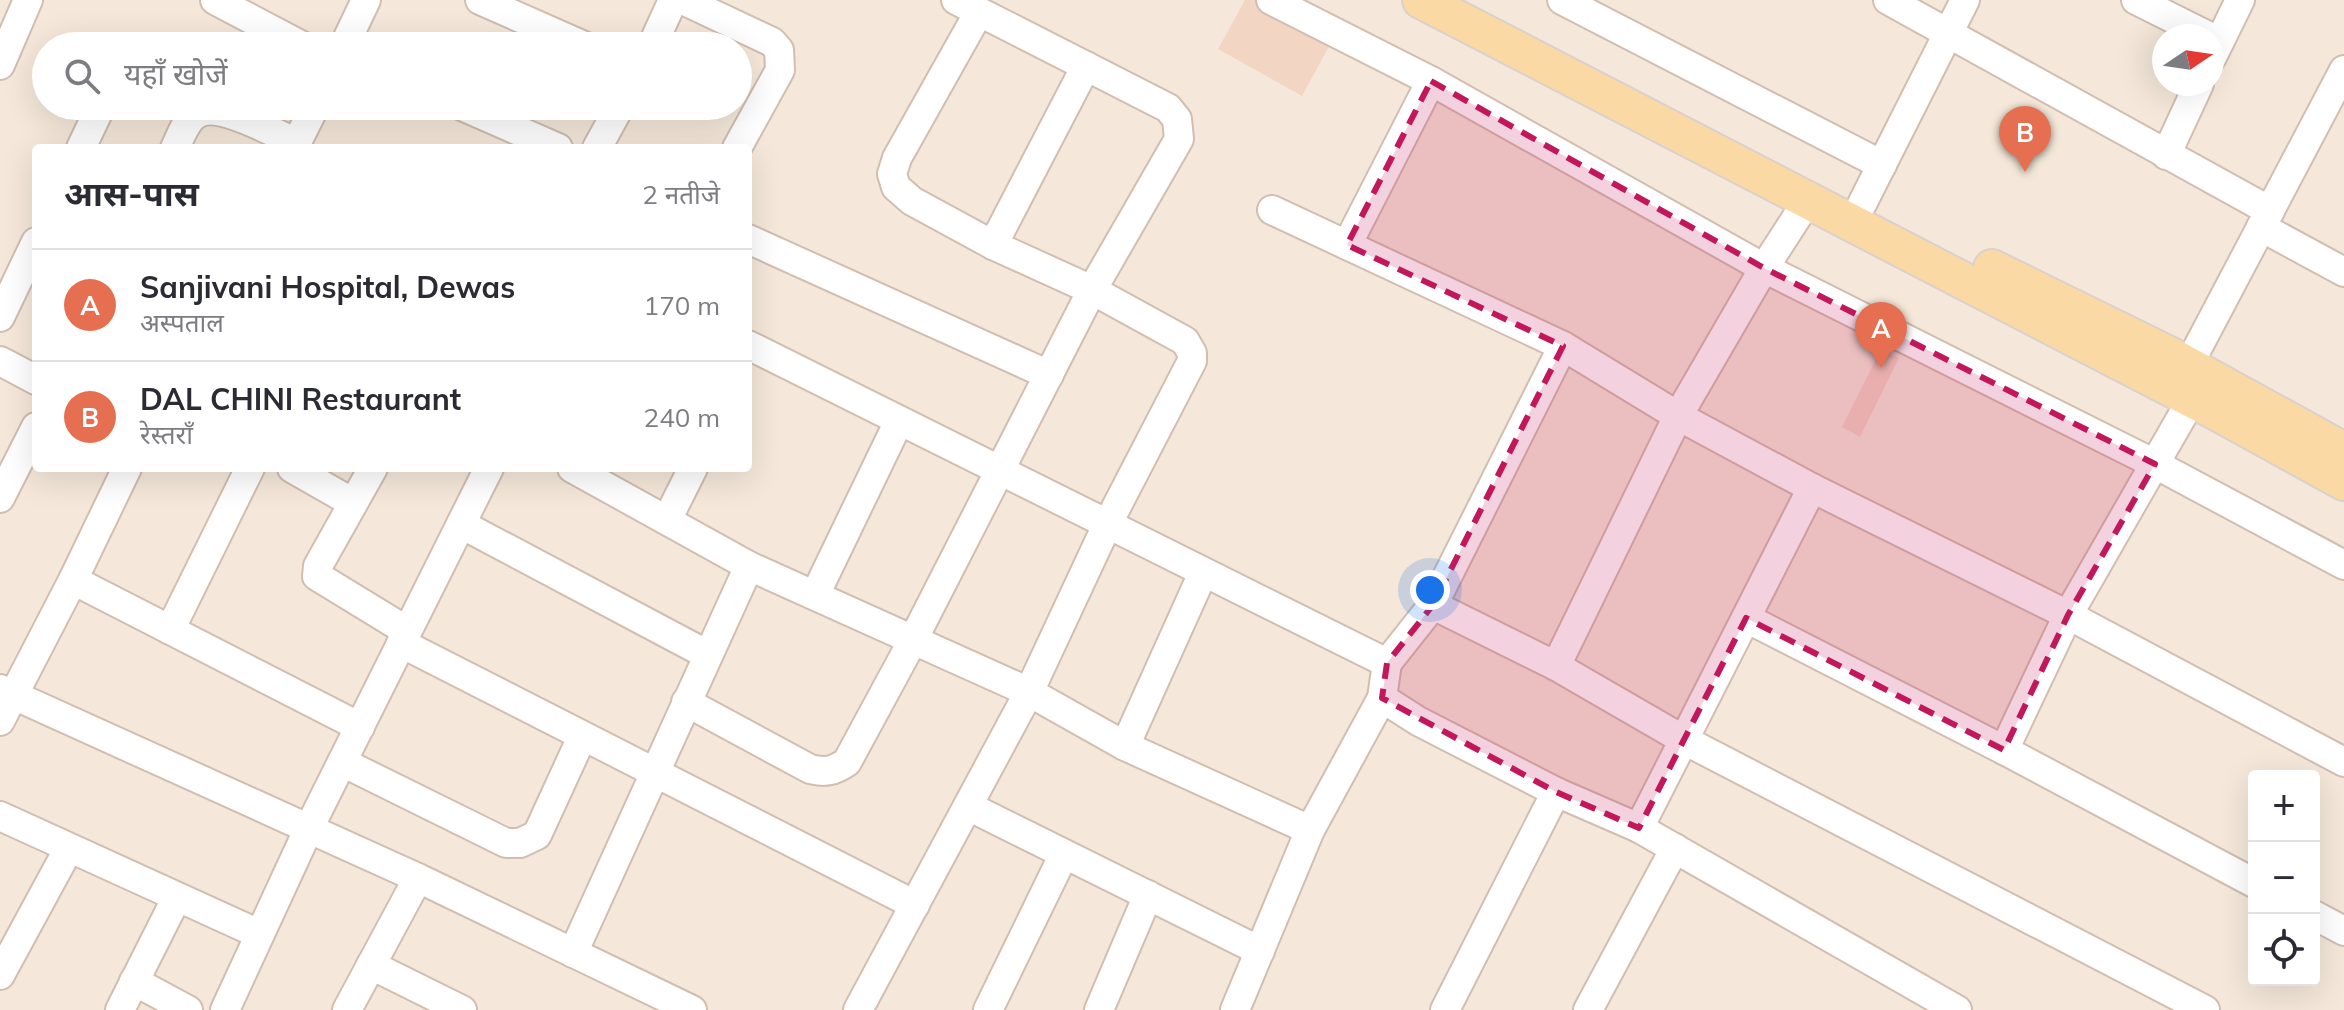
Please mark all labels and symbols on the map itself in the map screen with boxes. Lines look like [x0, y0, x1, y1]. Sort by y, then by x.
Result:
north arrow [2152, 24, 2224, 96]
pin: B [1999, 106, 2051, 172]
pin: A [1855, 302, 1907, 368]
your location [1410, 570, 1450, 610]

